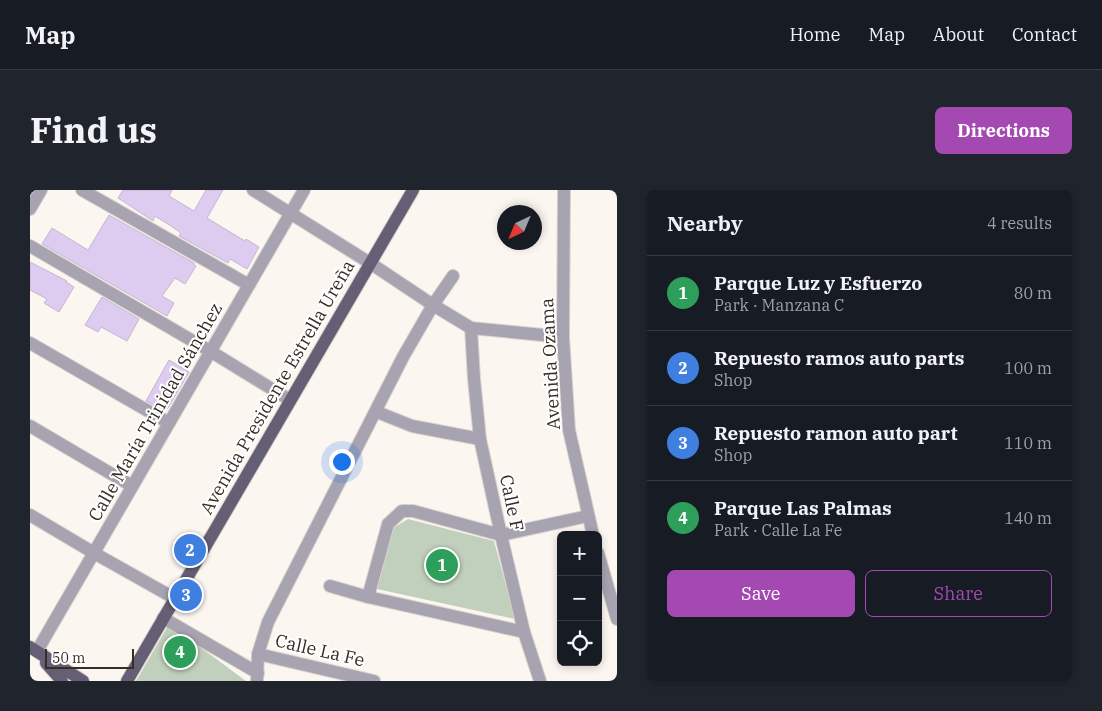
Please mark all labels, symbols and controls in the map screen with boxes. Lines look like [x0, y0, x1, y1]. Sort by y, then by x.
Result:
text: Map [25, 19, 75, 51]
text: Home [789, 23, 841, 46]
text: Map [869, 23, 905, 46]
text: About [933, 23, 984, 46]
text: Contact [1012, 23, 1077, 46]
text: Find us [30, 107, 157, 153]
button: Directions [935, 107, 1072, 154]
north arrow [497, 205, 542, 250]
text: Nearby [667, 209, 743, 237]
text: 4 results [987, 213, 1052, 233]
street label: Avenida Presidente Estrella Ureña [195, 256, 359, 518]
text: Parque Luz y Esfuerzo [714, 271, 922, 295]
text: 1 [678, 283, 688, 303]
text: 80 m [1014, 283, 1052, 303]
text: Park · Manzana C [714, 295, 844, 315]
street label: Avenida Ozama [535, 297, 565, 430]
street label: Calle María Trinidad Sánchez [83, 299, 227, 525]
text: Repuesto ramos auto parts [714, 346, 964, 370]
text: 2 [678, 358, 688, 378]
text: 100 m [1004, 358, 1052, 378]
text: Shop [714, 370, 752, 390]
text: Repuesto ramon auto part [714, 421, 958, 445]
text: 3 [678, 433, 688, 453]
text: 110 m [1004, 433, 1052, 453]
text: Shop [714, 445, 752, 465]
your location [329, 449, 355, 475]
street label: Calle F [495, 473, 529, 533]
text: Parque Las Palmas [714, 496, 892, 520]
text: 4 [678, 508, 688, 528]
text: 140 m [1004, 508, 1052, 528]
text: Park · Calle La Fe [714, 520, 842, 540]
pin: 2 [174, 531, 206, 569]
map controls [557, 531, 602, 666]
button: + [557, 531, 602, 576]
pin: 1 [426, 546, 458, 584]
button: Save [667, 570, 855, 617]
button: Share [865, 570, 1052, 617]
pin: 3 [170, 576, 202, 614]
button: − [557, 576, 602, 621]
button: locate [557, 621, 602, 666]
street label: Calle La Fe [273, 629, 367, 671]
pin: 4 [164, 633, 196, 671]
scale bar [45, 646, 134, 669]
text: 50 m [52, 649, 85, 667]

